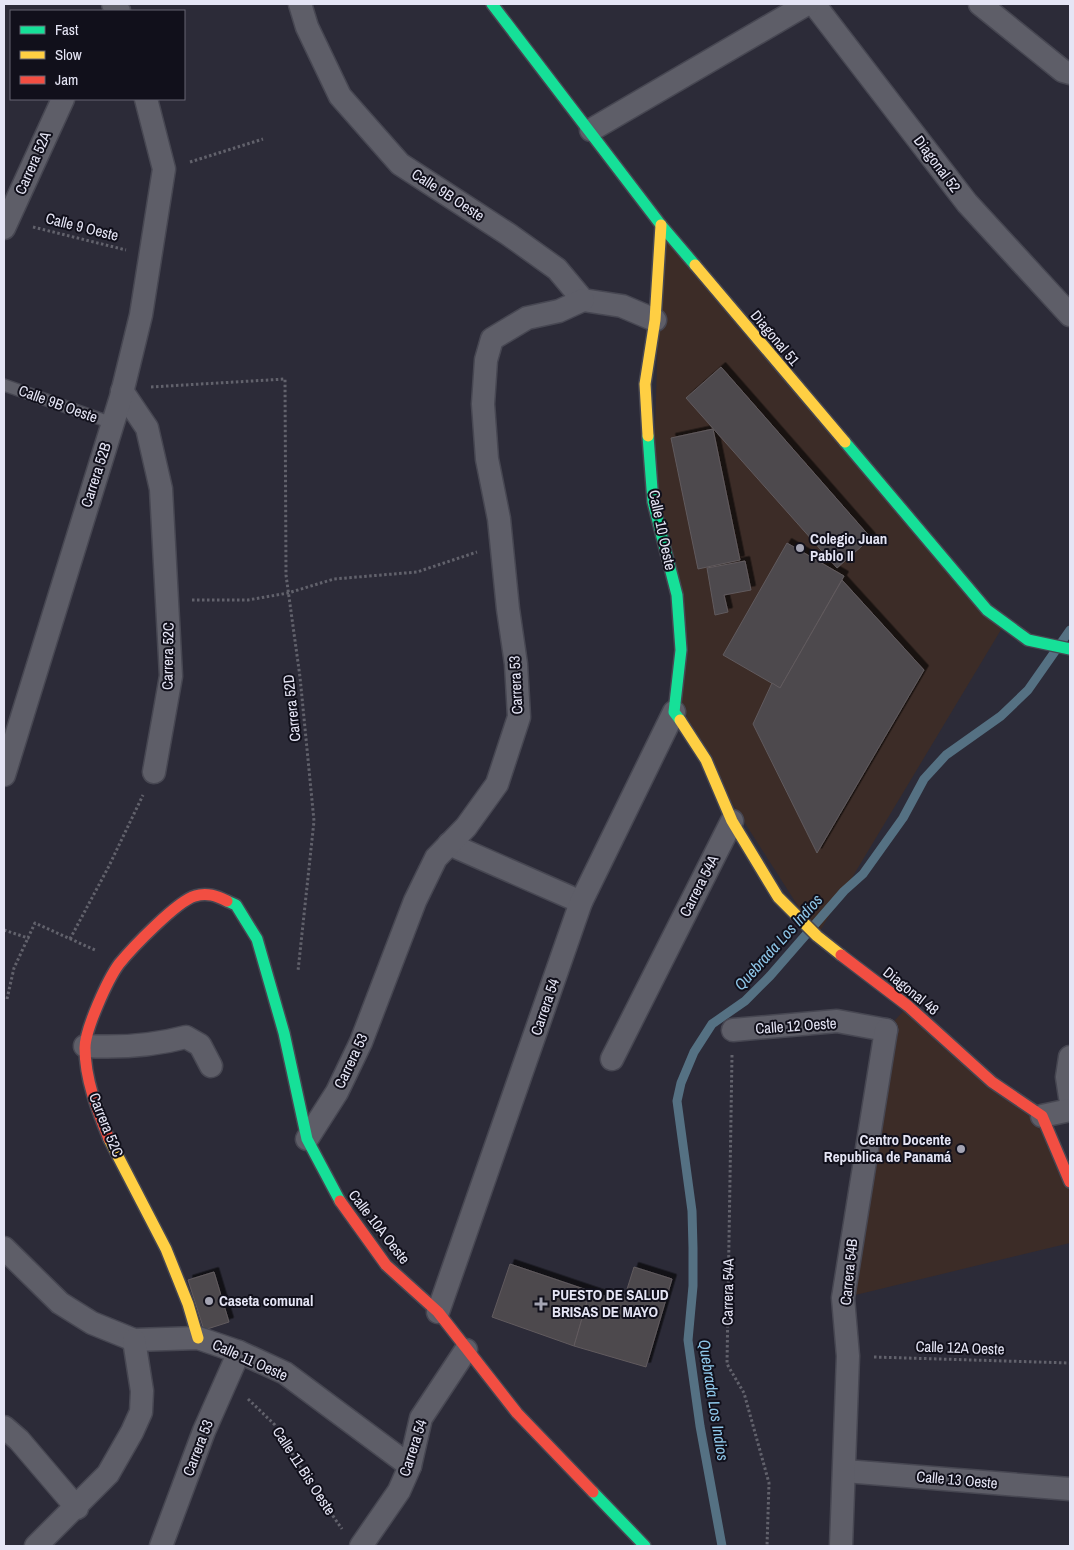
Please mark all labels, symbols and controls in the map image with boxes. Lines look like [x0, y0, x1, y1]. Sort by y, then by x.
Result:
legend [10, 10, 185, 100]
text: Fast [55, 19, 79, 40]
text: Slow [55, 44, 82, 65]
text: Jam [55, 69, 78, 90]
street label: Carrera 52A [9, 127, 56, 198]
street label: Diagonal 52 [909, 131, 966, 197]
street label: Calle 9B Oeste [408, 163, 489, 226]
street label: Calle 9 Oeste [43, 207, 121, 246]
street label: Diagonal 51 [746, 306, 805, 370]
street label: Calle 9B Oeste [16, 380, 101, 428]
street label: Carrera 52B [75, 440, 116, 510]
street label: Calle 10 Oeste [644, 488, 681, 572]
place label: Colegio Juan Pablo II [810, 528, 887, 566]
marker: Colegio Juan Pablo II [794, 542, 806, 554]
street label: Carrera 52C [156, 622, 179, 690]
street label: Carrera 53 [503, 655, 528, 715]
street label: Carrera 52D [278, 673, 305, 743]
street label: Carrera 54A [674, 850, 723, 920]
water label: Quebrada Los Indios [729, 889, 827, 995]
street label: Diagonal 48 [879, 962, 944, 1020]
street label: Carrera 54 [525, 975, 564, 1038]
street label: Calle 12 Oeste [755, 1012, 837, 1039]
street label: Carrera 53 [329, 1030, 373, 1092]
street label: Carrera 52C [84, 1090, 129, 1160]
place label: Centro Docente Republica de Panamá [824, 1129, 951, 1167]
marker: Centro Docente Republica de Panamá [955, 1143, 967, 1155]
street label: Calle 10A Oeste [344, 1185, 415, 1268]
street label: Carrera 54B [835, 1238, 862, 1306]
street label: Carrera 54A [716, 1258, 739, 1326]
place label: PUESTO DE SALUD BRISAS DE MAYO [552, 1284, 669, 1322]
place label: Caseta comunal [219, 1290, 313, 1311]
marker: Caseta comunal [203, 1295, 215, 1307]
marker: PUESTO DE SALUD BRISAS DE MAYO [534, 1297, 548, 1311]
street label: Calle 11 Oeste [209, 1334, 291, 1386]
street label: Calle 12A Oeste [915, 1335, 1005, 1360]
water label: Quebrada Los Indios [694, 1338, 735, 1463]
street label: Carrera 53 [177, 1416, 218, 1479]
street label: Carrera 54 [393, 1417, 432, 1479]
street label: Calle 11 Bis Oeste [268, 1422, 341, 1519]
street label: Calle 13 Oeste [916, 1465, 999, 1494]

